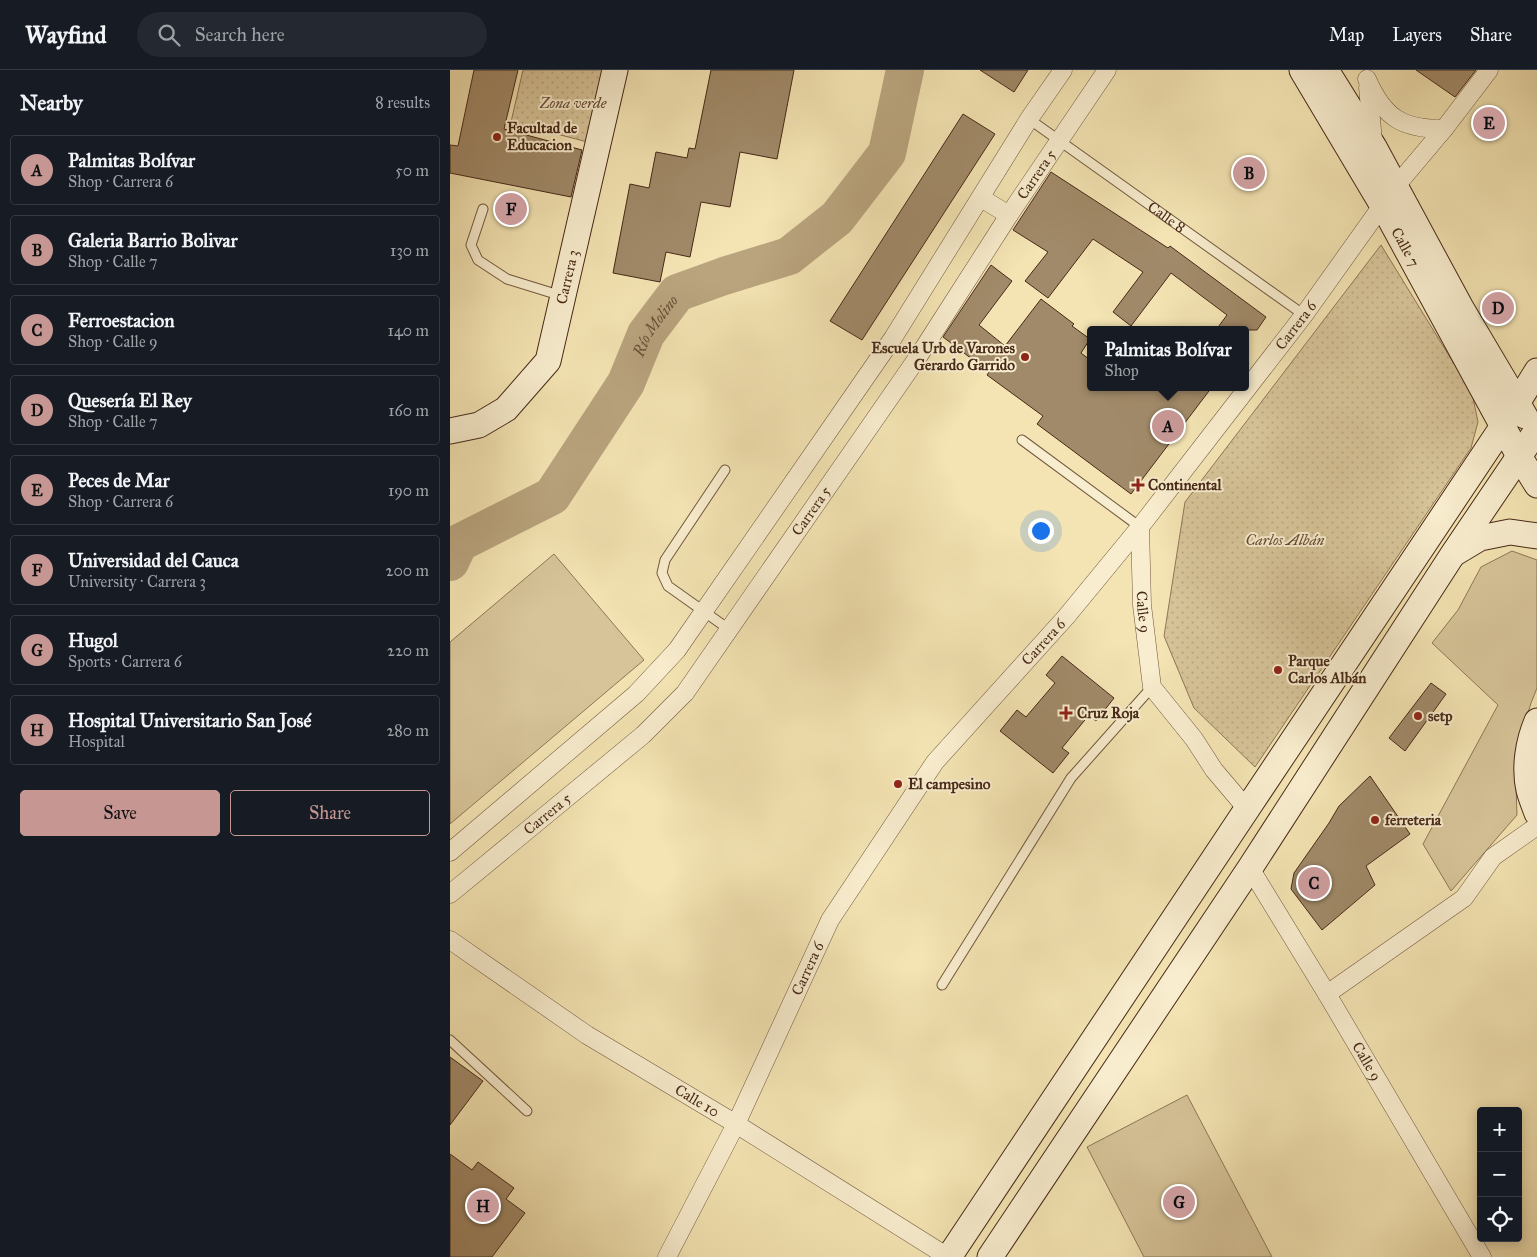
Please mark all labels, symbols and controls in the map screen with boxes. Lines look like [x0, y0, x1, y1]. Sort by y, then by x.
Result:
search box [137, 12, 487, 57]
text: Wayfind [25, 20, 107, 50]
icon: search [155, 21, 183, 49]
text: Search here [195, 23, 285, 46]
text: Map [1329, 24, 1364, 46]
text: Layers [1392, 24, 1442, 46]
text: Share [1470, 24, 1512, 46]
text: Nearby [20, 90, 83, 116]
text: 8 results [375, 93, 430, 112]
park label: Zona verde [539, 94, 607, 112]
pin: E [1473, 104, 1505, 142]
place label: Facultad de Educacion [507, 119, 578, 154]
marker: Facultad de Educacion [491, 131, 503, 143]
street label: Carrera 5 [1013, 146, 1060, 203]
text: Palmitas Bolívar [68, 149, 195, 172]
pin: B [1233, 154, 1265, 192]
text: A [32, 161, 42, 180]
text: 50 m [395, 161, 429, 180]
text: Shop · Carrera 6 [68, 172, 173, 191]
pin: F [495, 190, 527, 228]
street label: Calle 8 [1144, 198, 1189, 237]
street label: Calle 7 [1387, 224, 1423, 270]
text: Galeria Barrio Bolivar [68, 229, 238, 252]
text: B [32, 241, 42, 260]
text: 130 m [390, 241, 429, 260]
street label: Carrera 3 [552, 248, 582, 306]
text: Shop · Calle 7 [68, 252, 158, 271]
pin: D [1482, 289, 1514, 327]
water label: Río Molino [628, 291, 682, 360]
street label: Carrera 6 [1271, 296, 1321, 353]
text: Ferroestacion [68, 309, 175, 332]
text: C [32, 321, 42, 340]
text: 140 m [388, 321, 429, 340]
popup [1087, 326, 1249, 391]
text: Shop · Calle 9 [68, 332, 158, 351]
text: Palmitas Bolívar [1104, 338, 1232, 361]
place label: Escuela Urb de Varones Gerardo Garrido [871, 339, 1016, 374]
marker: Escuela Urb de Varones Gerardo Garrido [1019, 351, 1031, 363]
text: Shop [1104, 361, 1139, 380]
text: Quesería El Rey [68, 389, 192, 412]
text: D [31, 401, 43, 420]
text: 160 m [388, 401, 429, 420]
pin: A [1152, 407, 1184, 445]
text: Shop · Calle 7 [68, 412, 158, 431]
text: Peces de Mar [68, 469, 170, 492]
place label: Continental [1148, 476, 1222, 494]
marker: Continental [1132, 479, 1144, 491]
text: E [31, 481, 43, 500]
text: 190 m [388, 481, 429, 500]
street label: Carrera 5 [788, 483, 835, 539]
text: Shop · Carrera 6 [68, 492, 173, 511]
your location [1028, 518, 1054, 544]
park label: Carlos Albán [1246, 531, 1325, 549]
text: Universidad del Cauca [68, 549, 239, 572]
text: F [32, 561, 42, 580]
text: 200 m [386, 561, 429, 580]
text: University · Carrera 3 [68, 572, 206, 591]
street label: Calle 9 [1133, 591, 1154, 634]
street label: Carrera 6 [1018, 614, 1070, 669]
text: Hugol [68, 629, 118, 652]
text: G [31, 641, 43, 660]
text: 220 m [387, 641, 429, 660]
text: Sports · Carrera 6 [68, 652, 182, 671]
place label: Parque Carlos Albán [1288, 652, 1367, 687]
marker: Parque Carlos Albán [1272, 664, 1284, 676]
place label: Cruz Roja [1077, 704, 1140, 723]
marker: Cruz Roja [1059, 706, 1073, 720]
place label: setp [1428, 707, 1453, 726]
text: Hospital Universitario San José [68, 709, 311, 732]
marker: setp [1412, 710, 1424, 722]
text: H [30, 721, 44, 740]
text: 280 m [386, 721, 429, 740]
text: Hospital [68, 732, 125, 751]
place label: El campesino [908, 775, 991, 794]
marker: El campesino [892, 778, 904, 790]
street label: Carrera 5 [520, 789, 575, 839]
button: Save [20, 790, 220, 836]
button: Share [230, 790, 430, 836]
place label: ferreteria [1384, 811, 1442, 829]
marker: ferreteria [1369, 814, 1381, 826]
pin: C [1298, 864, 1330, 902]
street label: Carrera 6 [788, 938, 828, 998]
street label: Calle 9 [1348, 1039, 1385, 1084]
street label: Calle 10 [672, 1081, 723, 1121]
map controls [1477, 1107, 1522, 1242]
button: + [1477, 1107, 1522, 1152]
button: − [1477, 1152, 1522, 1197]
pin: G [1163, 1183, 1195, 1221]
pin: H [467, 1187, 499, 1225]
button: locate [1477, 1197, 1522, 1242]

